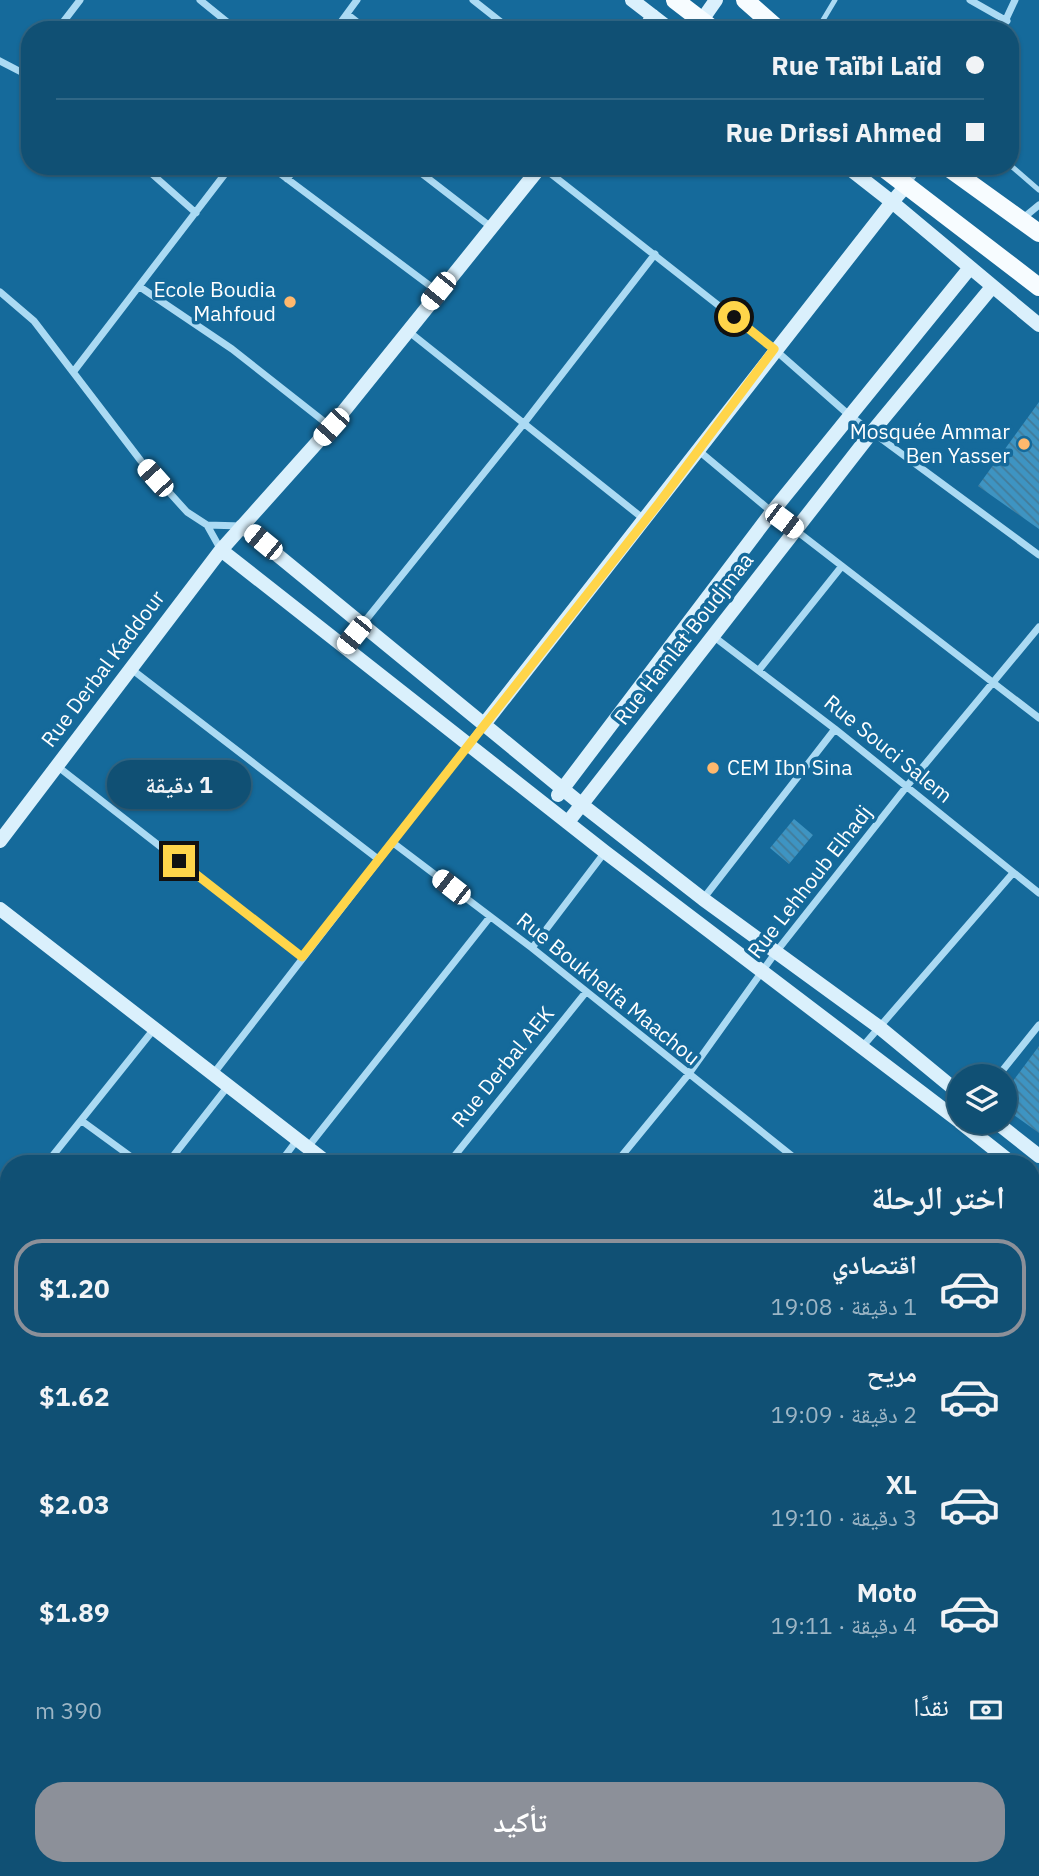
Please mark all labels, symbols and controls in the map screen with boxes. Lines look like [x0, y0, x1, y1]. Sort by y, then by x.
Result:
text: Rue Taïbi Laïd [771, 48, 942, 82]
text: Rue Drissi Ahmed [726, 115, 942, 149]
car [417, 268, 460, 314]
place label: Ecole Boudia Mahfoud [154, 275, 276, 327]
marker: Ecole Boudia Mahfoud [282, 294, 298, 310]
route start [718, 301, 750, 333]
car [310, 404, 353, 450]
place label: Mosquée Ammar Ben Yasser [850, 417, 1010, 469]
marker: Mosquée Ammar Ben Yasser [1016, 436, 1032, 452]
car [134, 455, 177, 501]
car [761, 500, 808, 542]
car [241, 521, 286, 563]
street label: Rue Hamlat Boudjmaa [607, 547, 759, 730]
street label: Rue Derbal Kaddour [34, 584, 170, 752]
car [333, 612, 376, 658]
street label: Rue Souci Salem [819, 688, 959, 809]
place label: CEM Ibn Sina [727, 753, 852, 781]
callout: 1 دقيقة [107, 760, 251, 808]
marker: CEM Ibn Sina [705, 760, 721, 776]
text: 1 دقيقة [145, 769, 213, 799]
street label: Rue Lehhoub Elhadj [741, 799, 878, 964]
route end [163, 845, 195, 877]
car [428, 866, 475, 908]
street label: Rue Boukhelfa Maachou [511, 906, 706, 1071]
street label: Rue Derbal AEK [445, 1000, 560, 1133]
map controls [947, 1064, 1017, 1134]
button: layers [947, 1064, 1017, 1134]
text: اختر الرحلة [871, 1176, 1005, 1218]
text: اقتصادي [832, 1247, 917, 1281]
icon: car [938, 1257, 1001, 1320]
text: $1.20 [39, 1271, 110, 1305]
text: 1 دقيقة · 19:08 [771, 1291, 917, 1321]
text: مريح [867, 1355, 917, 1389]
icon: car [938, 1365, 1001, 1428]
text: $1.62 [39, 1379, 110, 1413]
text: 2 دقيقة · 19:09 [771, 1399, 917, 1429]
text: XL [886, 1467, 917, 1501]
icon: car [938, 1473, 1001, 1536]
text: $2.03 [39, 1487, 110, 1521]
text: 3 دقيقة · 19:10 [771, 1502, 917, 1532]
text: Moto [857, 1575, 917, 1609]
icon: car [938, 1581, 1001, 1644]
text: $1.89 [39, 1595, 110, 1629]
text: 4 دقيقة · 19:11 [771, 1610, 917, 1640]
text: نقدًا [913, 1689, 949, 1723]
icon: cash [967, 1691, 1005, 1729]
text: 390 m [35, 1695, 102, 1725]
button: تأكيد [35, 1782, 1005, 1862]

